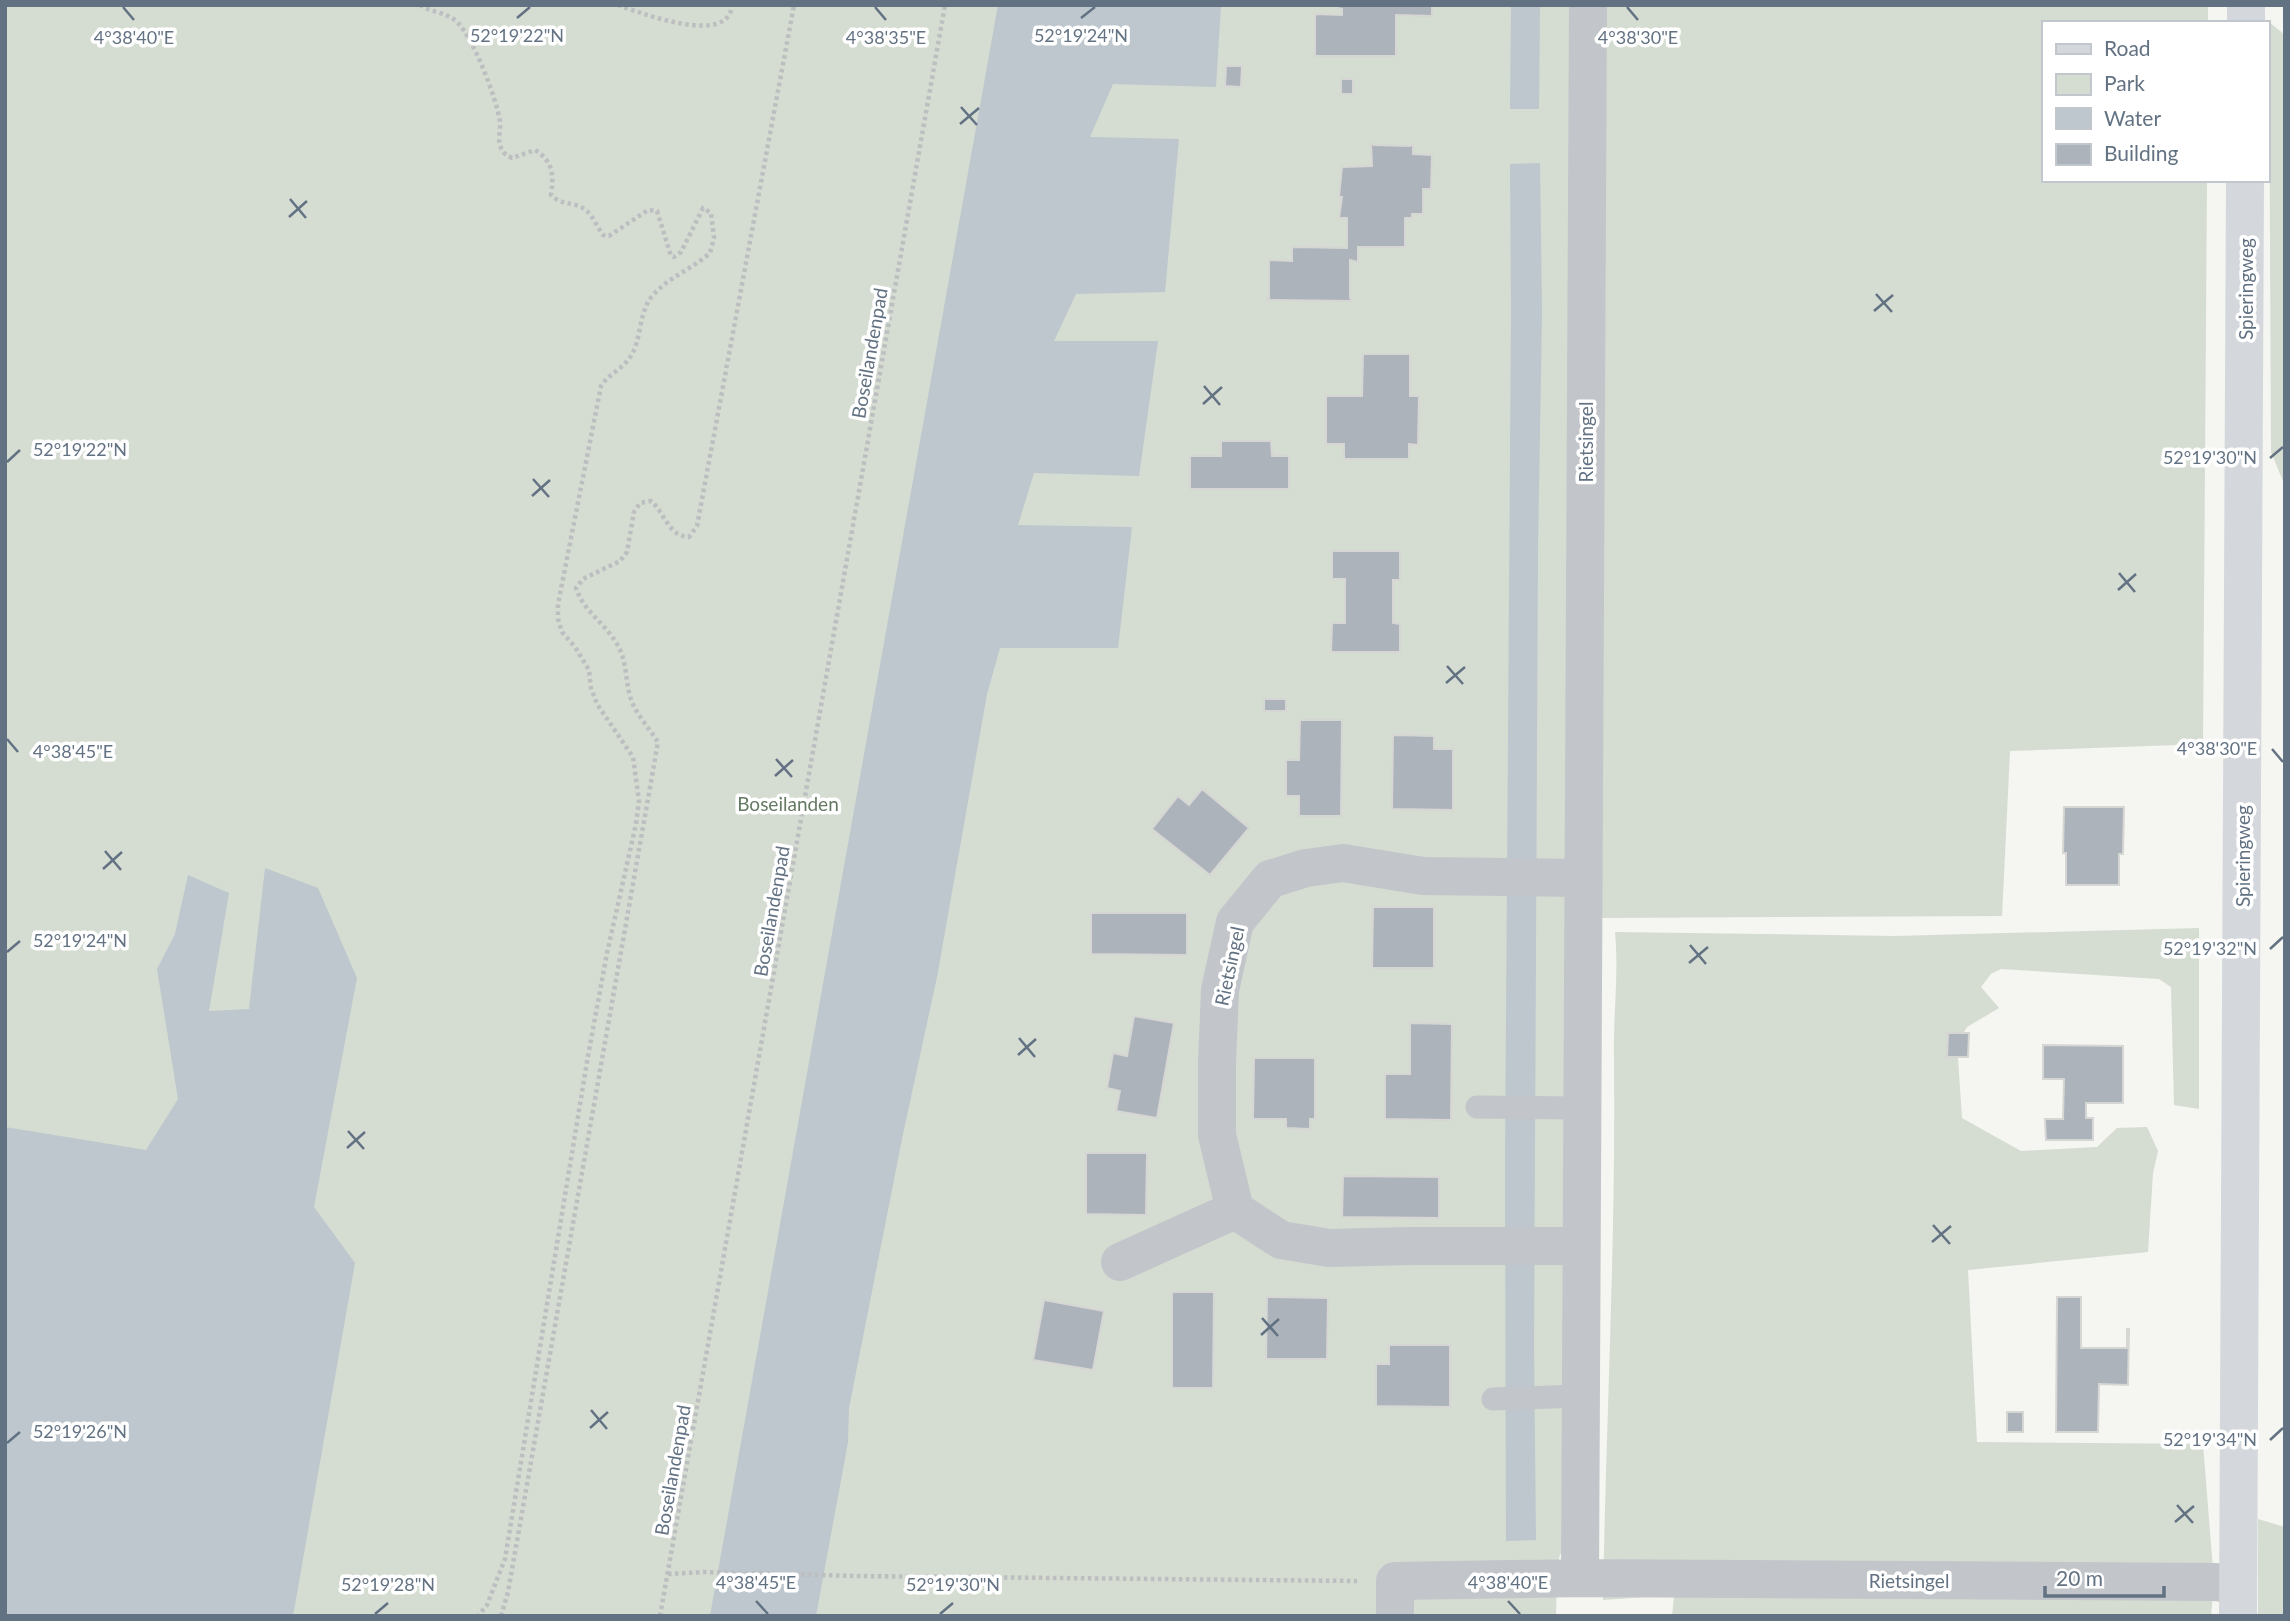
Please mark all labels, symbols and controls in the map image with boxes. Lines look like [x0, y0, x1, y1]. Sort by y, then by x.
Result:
legend [2042, 21, 2269, 182]
text: 52°19'22"N [470, 24, 564, 46]
text: 52°19'24"N [1034, 24, 1128, 46]
text: 4°38'40"E [94, 26, 174, 48]
text: 4°38'35"E [846, 26, 926, 48]
text: 4°38'30"E [1598, 26, 1678, 48]
text: Road [2104, 35, 2151, 60]
text: Park [2104, 70, 2145, 95]
text: Water [2104, 105, 2161, 130]
text: Building [2104, 140, 2179, 165]
street label: Spieringweg [2234, 238, 2257, 340]
street label: Boseilandenpad [846, 286, 892, 420]
street label: Rietsingel [1574, 402, 1597, 482]
text: 52°19'22"N [33, 438, 127, 460]
text: 52°19'30"N [2163, 446, 2257, 468]
text: 4°38'30"E [2177, 737, 2257, 759]
text: 4°38'45"E [33, 740, 113, 762]
park label: Boseilanden [737, 792, 839, 815]
street label: Spieringweg [2231, 805, 2254, 907]
street label: Boseilandenpad [748, 844, 794, 978]
street label: Rietsingel [1209, 924, 1249, 1008]
text: 52°19'24"N [33, 929, 127, 951]
text: 52°19'32"N [2163, 937, 2257, 959]
street label: Boseilandenpad [649, 1403, 695, 1537]
text: 52°19'26"N [33, 1420, 127, 1442]
text: 52°19'34"N [2163, 1428, 2257, 1450]
scale bar [2045, 1554, 2164, 1598]
text: 20 m [2056, 1565, 2103, 1590]
street label: Rietsingel [1869, 1569, 1949, 1592]
text: 4°38'45"E [716, 1571, 796, 1593]
text: 4°38'40"E [1468, 1571, 1548, 1593]
text: 52°19'28"N [341, 1573, 435, 1595]
text: 52°19'30"N [906, 1573, 1000, 1595]

